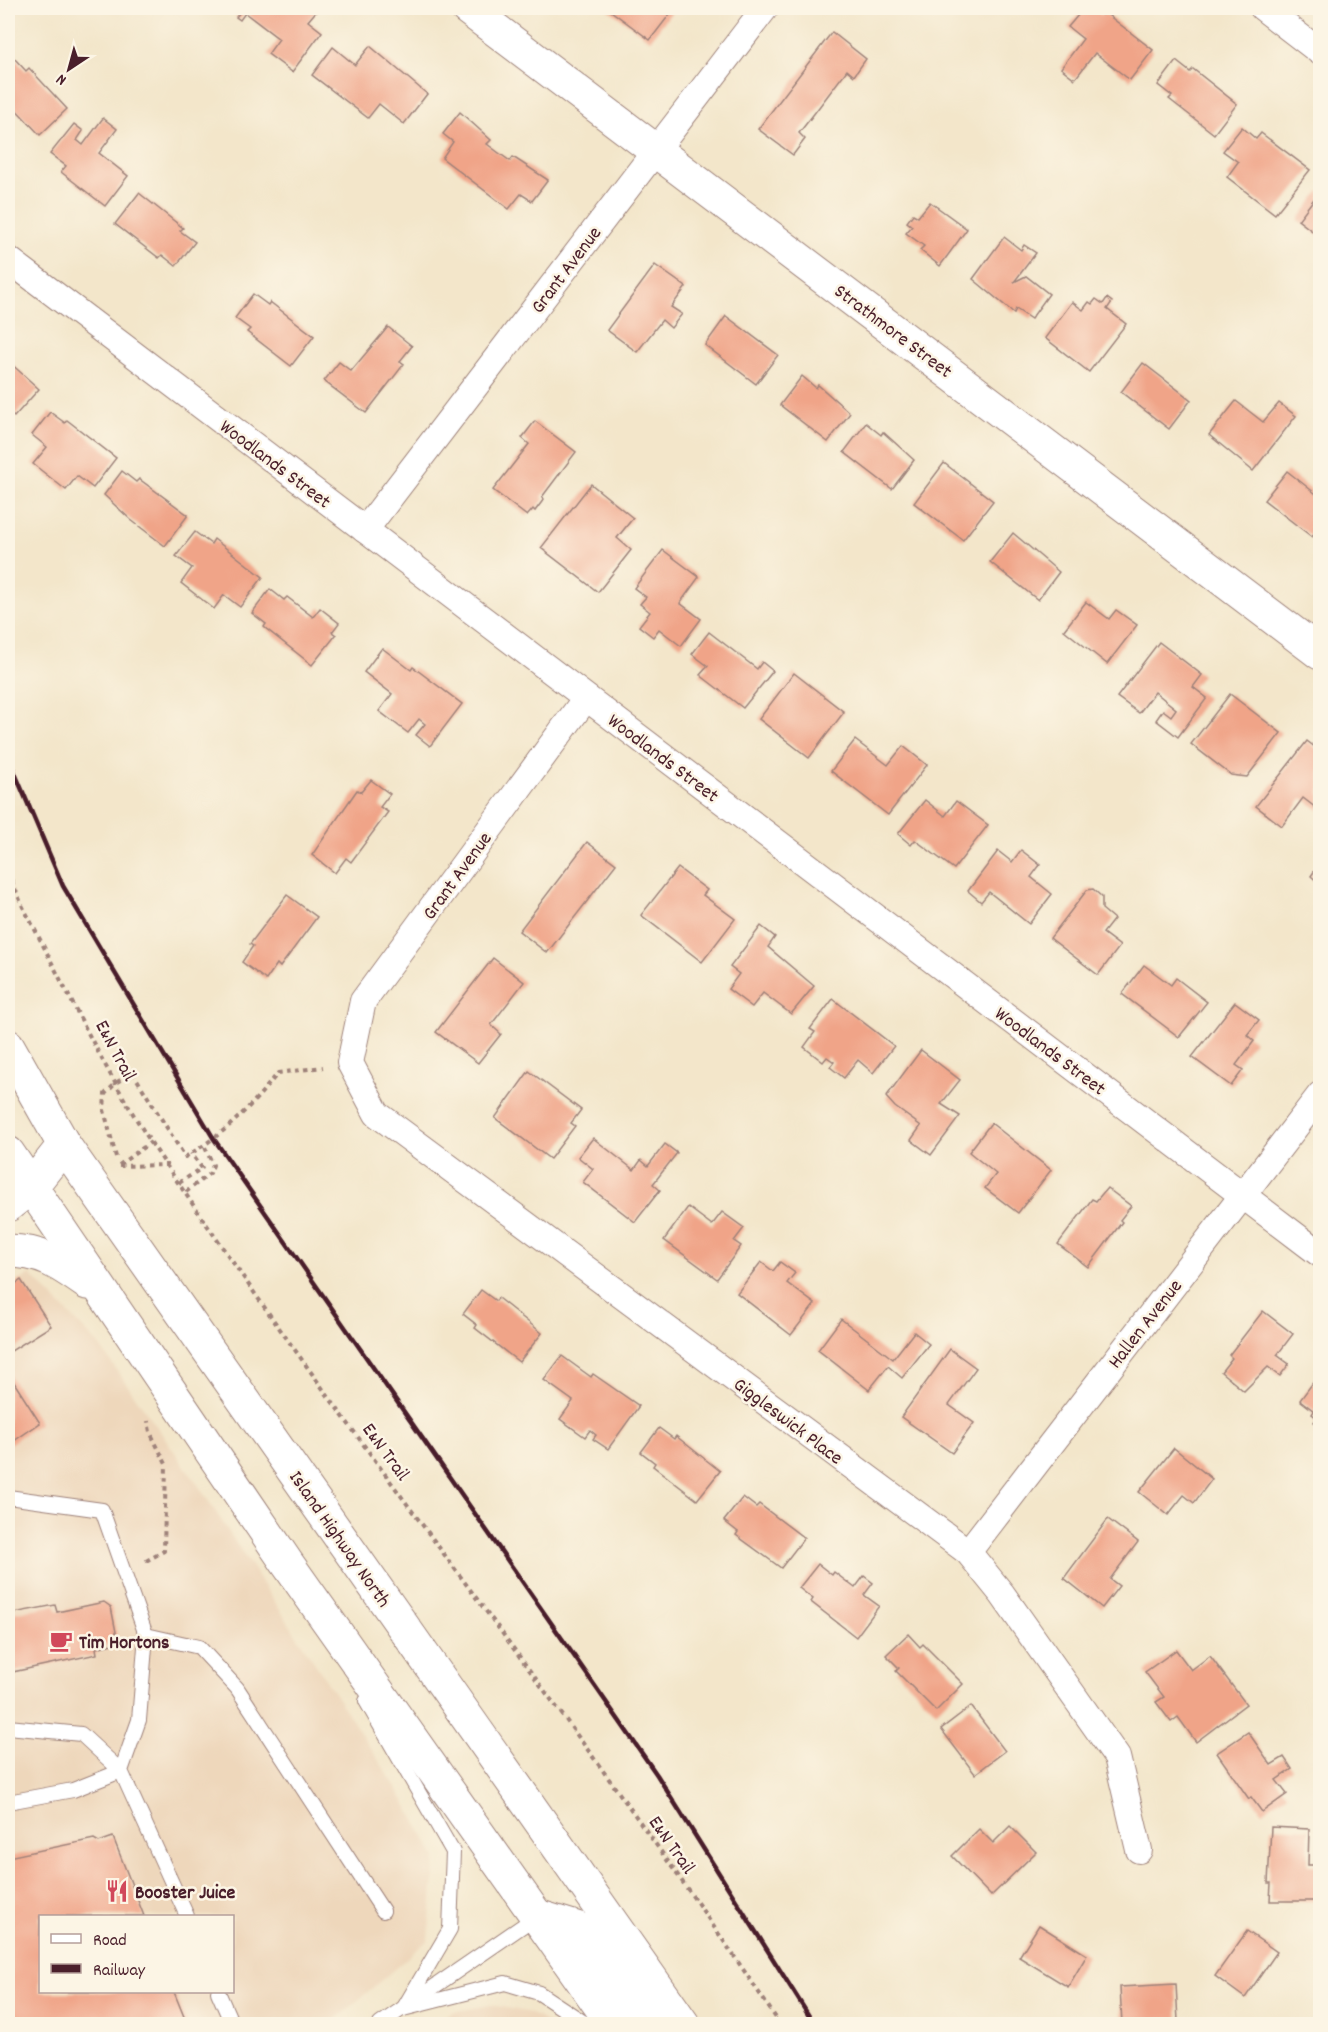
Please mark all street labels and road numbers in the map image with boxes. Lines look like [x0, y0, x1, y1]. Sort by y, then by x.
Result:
street label: Grant Avenue [525, 221, 610, 320]
street label: Strathmore Street [827, 279, 957, 386]
street label: Woodlands Street [213, 414, 336, 517]
street label: Woodlands Street [601, 708, 724, 811]
street label: Grant Avenue [417, 827, 500, 927]
street label: Woodlands Street [988, 1001, 1111, 1104]
street label: E&N Trail [87, 1016, 142, 1087]
street label: Hallen Avenue [1103, 1274, 1190, 1375]
street label: Giggleswick Place [727, 1372, 848, 1473]
street label: E&N Trail [354, 1418, 415, 1488]
street label: Island Highway North [281, 1466, 396, 1614]
street label: E&N Trail [640, 1811, 701, 1881]

